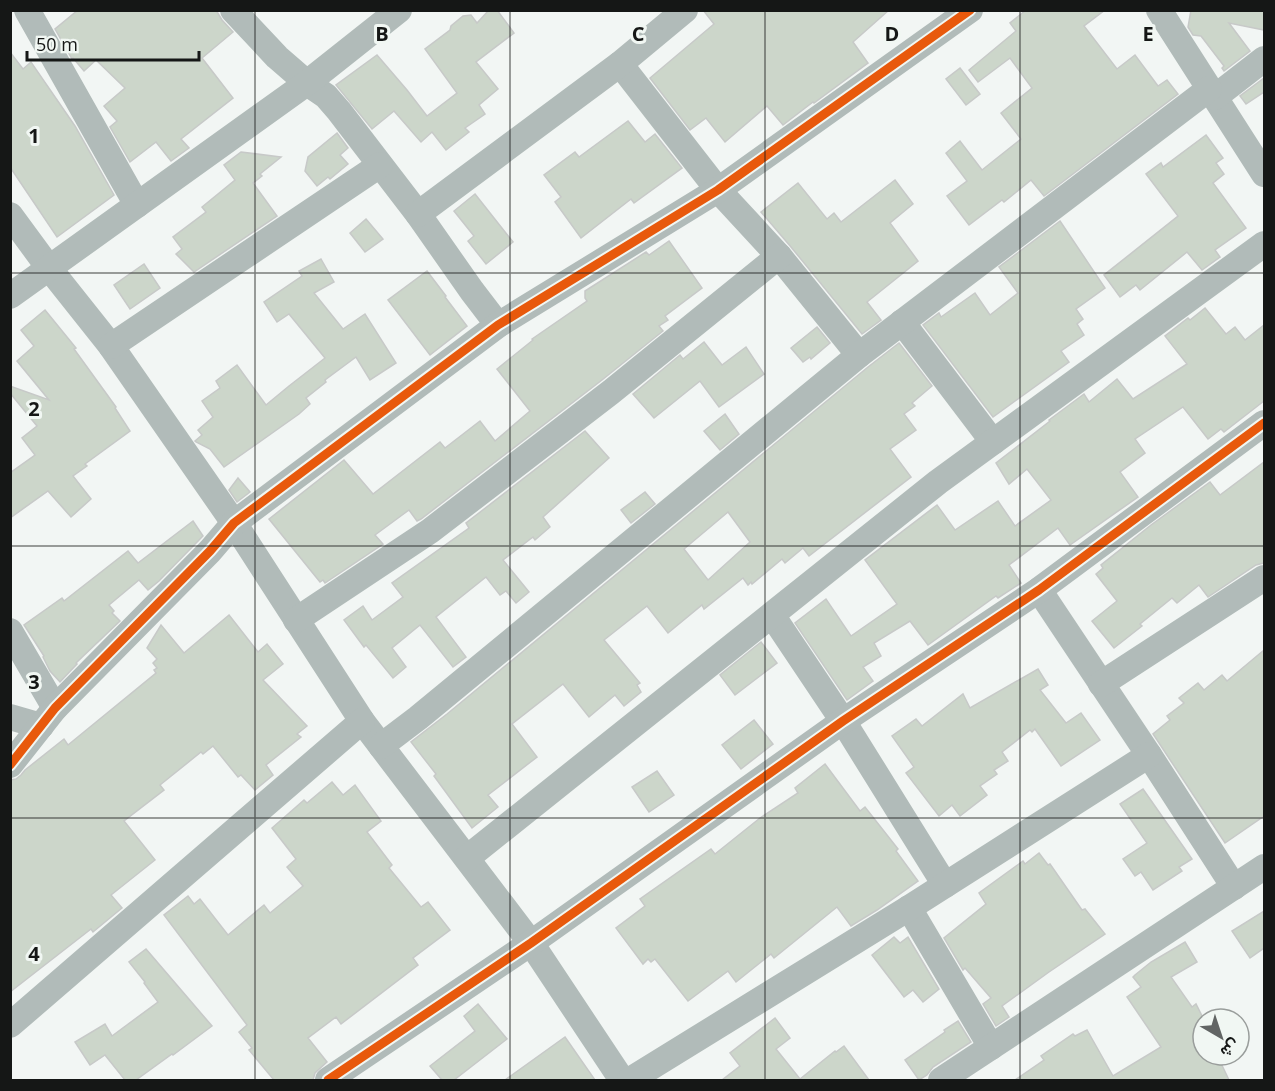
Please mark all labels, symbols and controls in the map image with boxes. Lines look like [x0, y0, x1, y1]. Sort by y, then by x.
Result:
text: B [375, 20, 389, 47]
text: C [632, 20, 645, 47]
text: D [885, 20, 899, 47]
text: E [1142, 20, 1154, 47]
scale bar [27, 24, 200, 62]
text: 50 m [36, 32, 78, 56]
text: 1 [28, 122, 40, 149]
text: 2 [28, 395, 40, 422]
text: 3 [28, 668, 40, 695]
text: 4 [28, 940, 40, 967]
north arrow [1191, 1007, 1251, 1067]
text: ش [1216, 1034, 1245, 1063]

